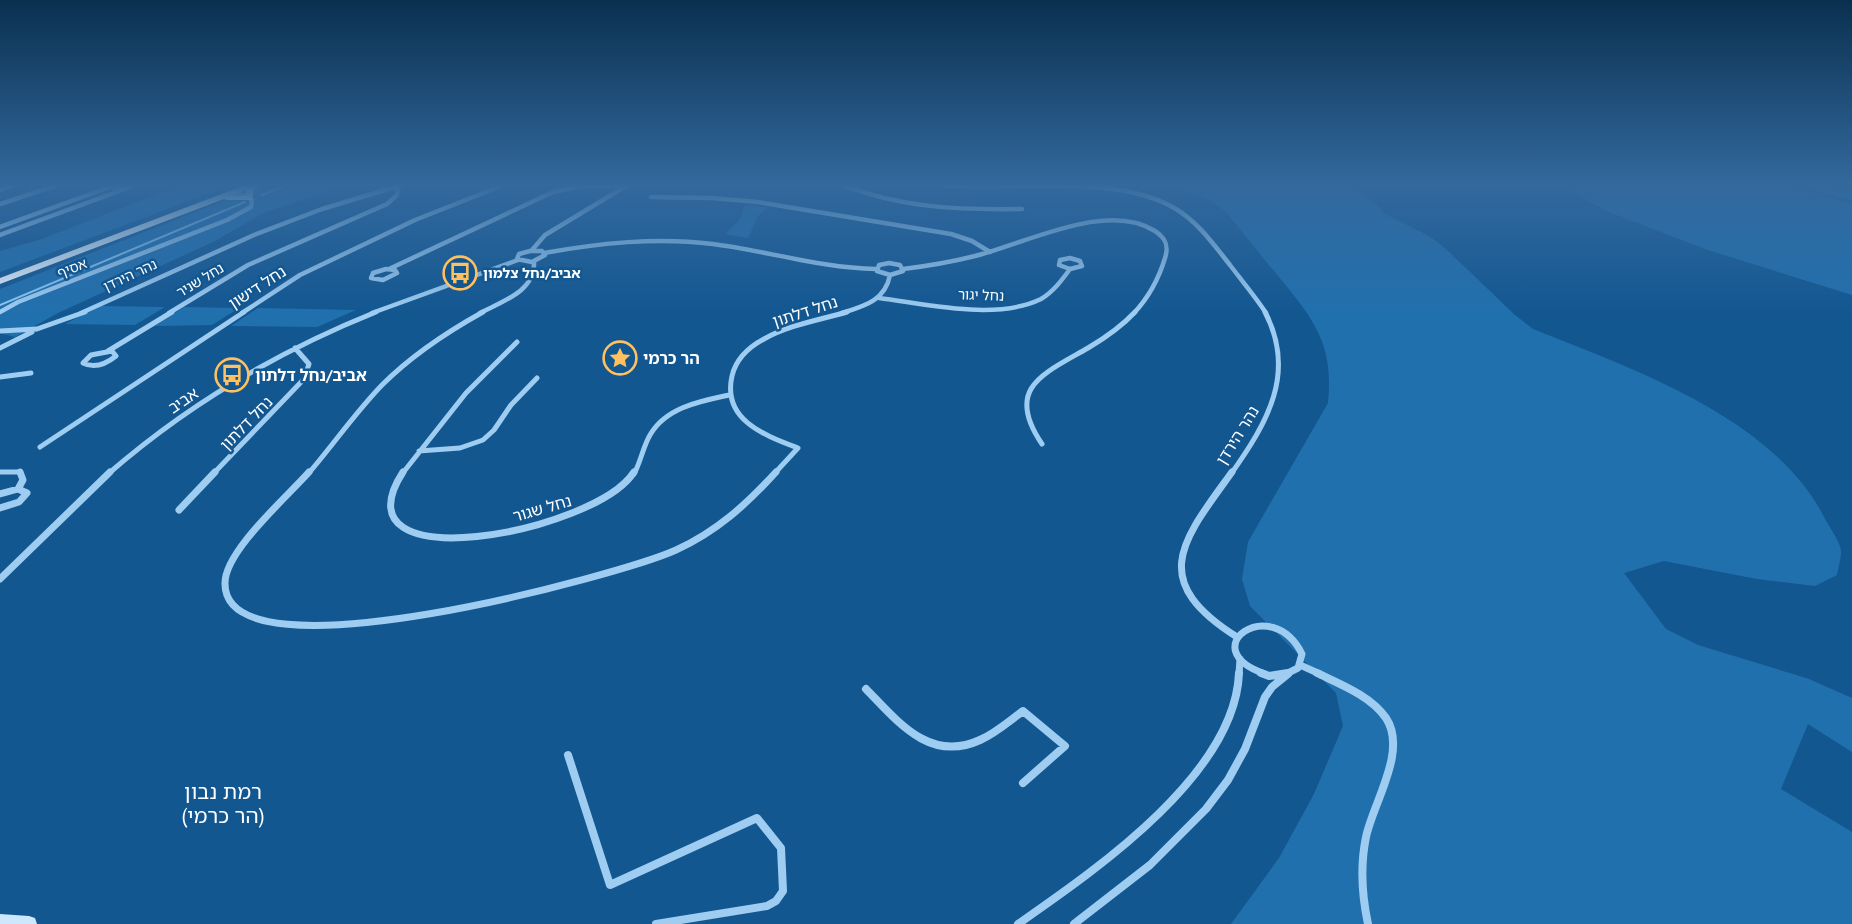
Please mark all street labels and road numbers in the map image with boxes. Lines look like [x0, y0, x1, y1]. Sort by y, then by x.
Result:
street label: אסיף [54, 254, 90, 282]
street label: נהר הירדן [100, 255, 160, 295]
street label: נחל שניר [173, 259, 227, 301]
street label: נחל דישון [225, 261, 289, 313]
street label: נחל יגור [958, 285, 1004, 305]
street label: נחל דלתון [770, 291, 840, 331]
street label: אביב [164, 383, 202, 417]
street label: נחל דלתון [215, 392, 277, 454]
street label: נהר הירדן [1211, 402, 1263, 468]
street label: נחל שגור [510, 490, 574, 526]

